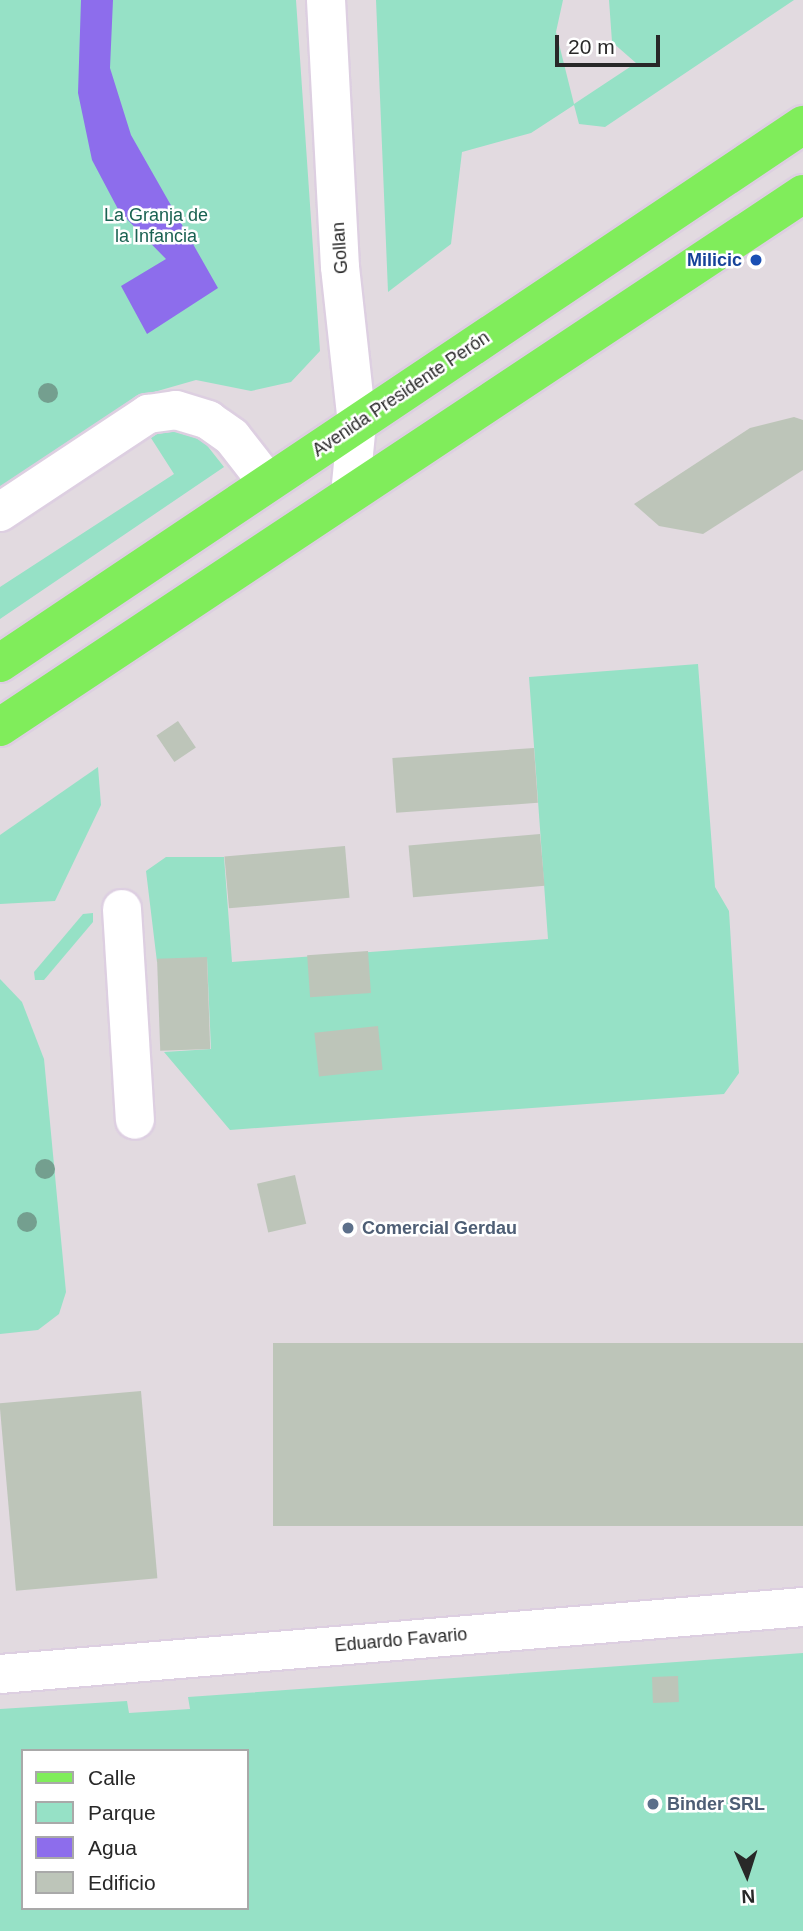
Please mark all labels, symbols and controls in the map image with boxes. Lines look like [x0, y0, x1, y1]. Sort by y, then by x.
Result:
scale bar [558, 21, 663, 65]
text: 20 m [568, 35, 615, 58]
park label: La Granja de la Infancia [104, 205, 208, 248]
street label: Gollan [327, 221, 353, 275]
place label: Milicic [687, 249, 742, 271]
marker: Milicic [748, 252, 764, 268]
street label: Avenida Presidente Perón [308, 327, 494, 461]
place label: Comercial Gerdau [362, 1217, 517, 1239]
marker: Comercial Gerdau [340, 1220, 356, 1236]
street label: Eduardo Favario [334, 1623, 468, 1657]
legend [21, 1749, 248, 1910]
text: Calle [88, 1766, 136, 1789]
place label: Binder SRL [667, 1793, 765, 1815]
marker: Binder SRL [645, 1796, 661, 1812]
text: Parque [88, 1801, 156, 1824]
text: Agua [88, 1836, 137, 1859]
north arrow [712, 1840, 782, 1910]
text: Edificio [88, 1871, 156, 1894]
text: N [741, 1886, 756, 1907]

